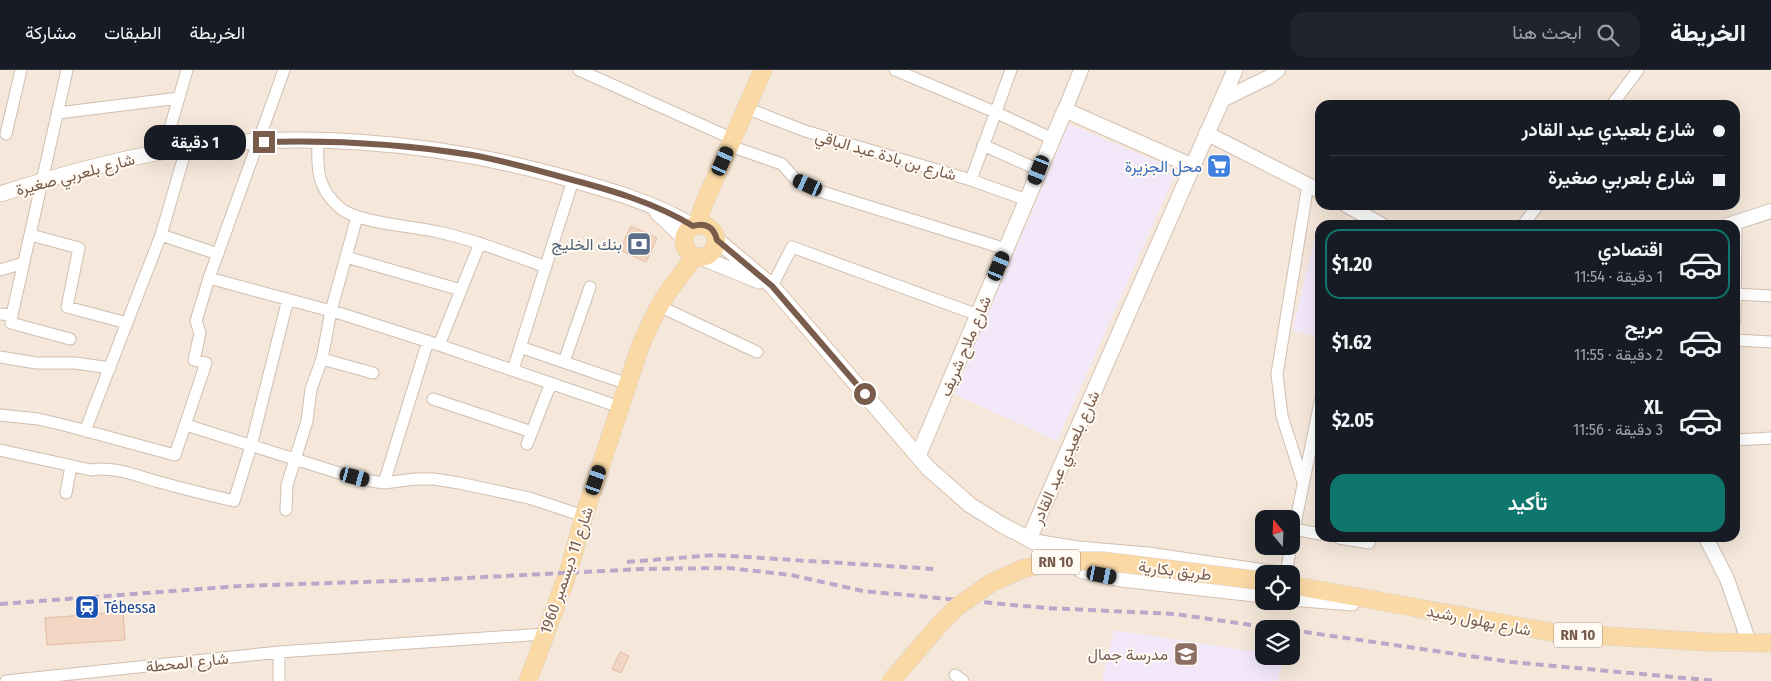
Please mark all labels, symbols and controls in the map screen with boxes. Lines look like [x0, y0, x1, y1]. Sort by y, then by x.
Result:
search box [1290, 12, 1640, 57]
text: الخريطة [1670, 19, 1746, 47]
text: ابحث هنا [1512, 21, 1582, 44]
icon: search [1594, 21, 1622, 49]
text: مشاركة [25, 22, 76, 44]
text: الطبقات [104, 22, 161, 44]
text: الخريطة [189, 22, 245, 44]
text: شارع بلعيدي عبد القادر [1521, 118, 1695, 141]
callout: 1 دقيقة [144, 124, 246, 160]
street label: شارع بن بادة عبد الباقي [812, 126, 958, 189]
route end [253, 131, 275, 153]
text: 1 دقيقة [171, 133, 219, 152]
car [710, 144, 735, 178]
street label: شارع بلعربي صغيرة [14, 149, 138, 203]
car [1026, 153, 1051, 187]
supermarket icon: محل الجزيرة [1206, 153, 1232, 179]
place label: محل الجزيرة [1125, 157, 1202, 177]
text: شارع بلعربي صغيرة [1548, 166, 1695, 189]
car [791, 172, 824, 198]
bank icon: بنك الخليج [626, 231, 652, 257]
place label: بنك الخليج [552, 235, 622, 256]
text: اقتصادي [1598, 238, 1663, 261]
icon: car [1678, 242, 1723, 287]
car [986, 249, 1011, 283]
text: $1.20 [1332, 253, 1372, 276]
text: 1 دقيقة · 11:54 [1574, 267, 1663, 286]
street label: شارع ملاح شريف [936, 293, 997, 400]
text: مريح [1625, 316, 1663, 339]
icon: car [1678, 320, 1723, 365]
text: $1.62 [1332, 331, 1372, 354]
text: 2 دقيقة · 11:55 [1574, 345, 1663, 364]
route start [854, 383, 876, 405]
street label: شارع بلعيدي عبد القادر [1027, 388, 1107, 529]
text: XL [1644, 396, 1663, 419]
icon: car [1678, 398, 1723, 443]
text: $2.05 [1332, 409, 1374, 432]
text: 3 دقيقة · 11:56 [1573, 420, 1663, 439]
car [584, 463, 607, 497]
car [338, 466, 371, 488]
button: تأكيد [1330, 474, 1725, 532]
street label: شارع 11 ديسمبر 1960 [536, 504, 599, 637]
north arrow [1255, 510, 1300, 555]
map controls [1255, 510, 1300, 665]
road number: RN 10 [1032, 550, 1080, 574]
street label: طريق بكارية [1137, 557, 1213, 585]
car [1085, 565, 1118, 585]
button: locate [1255, 565, 1300, 610]
station icon: Tébessa [74, 594, 100, 620]
place label: Tébessa [104, 598, 156, 617]
street label: شارع بهلول رشيد [1425, 601, 1533, 642]
button: layers [1255, 620, 1300, 665]
road number: RN 10 [1554, 622, 1602, 648]
school or university icon: مدرسة جمال [1173, 641, 1199, 667]
place label: مدرسة جمال [1088, 645, 1168, 665]
street label: شارع المحطة [145, 649, 230, 678]

